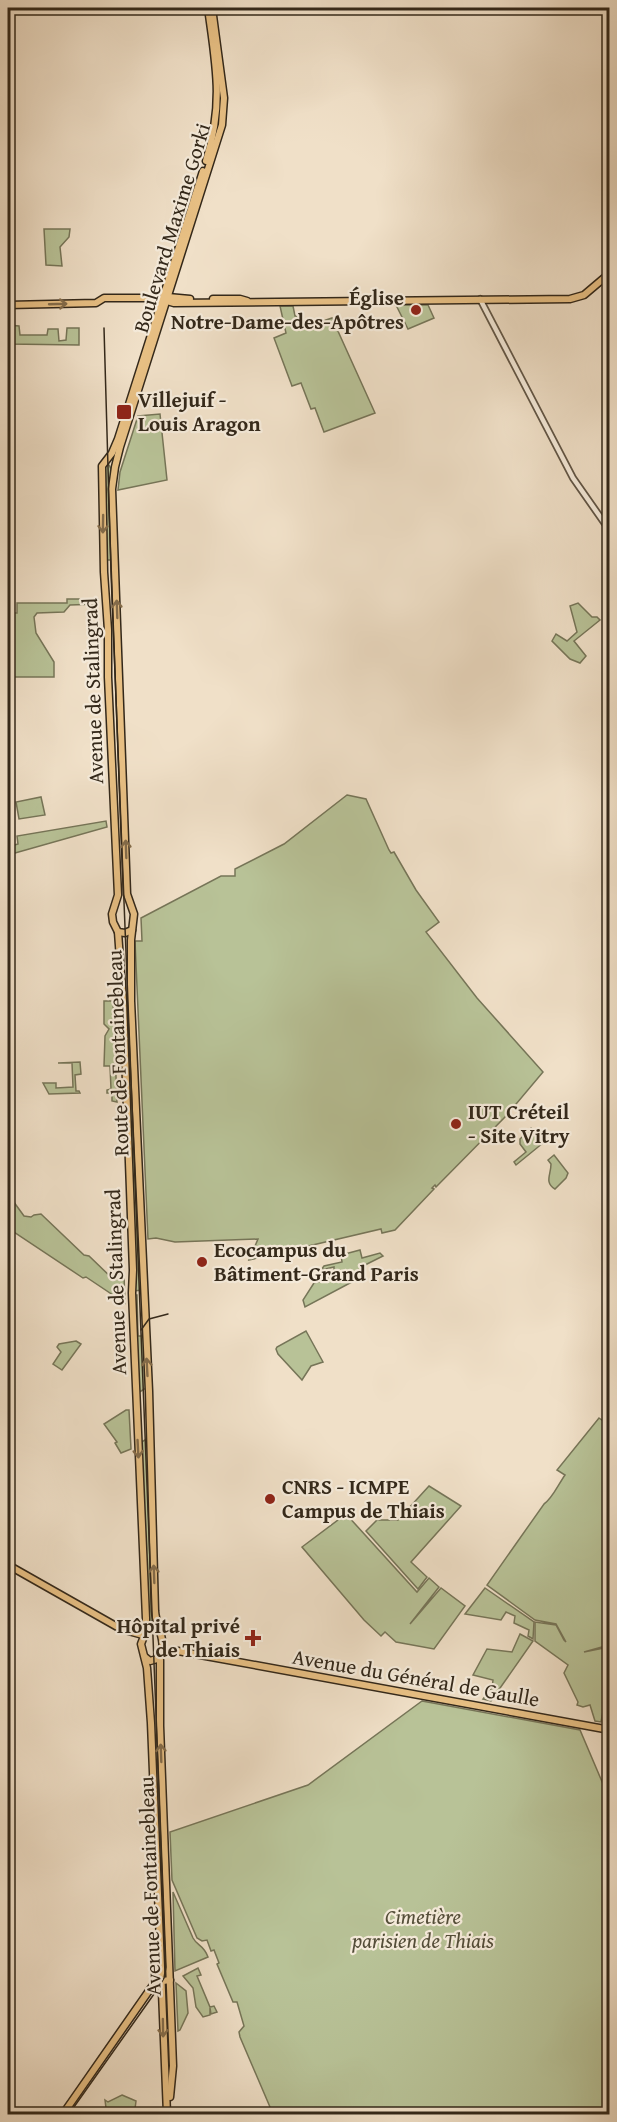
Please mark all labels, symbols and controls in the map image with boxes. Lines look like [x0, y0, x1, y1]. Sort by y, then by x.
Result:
street label: Boulevard Maxime Gorki [125, 119, 218, 336]
place label: Église Notre-Dame-des-Apôtres [171, 282, 404, 337]
one-way arrow [48, 299, 68, 310]
marker: Église Notre-Dame-des-Apôtres [409, 303, 423, 317]
place label: Villejuif - Louis Aragon [138, 384, 261, 439]
marker: Villejuif - Louis Aragon [115, 403, 133, 421]
one-way arrow [97, 514, 109, 534]
street label: Avenue de Stalingrad [74, 597, 111, 785]
one-way arrow [111, 599, 123, 619]
one-way arrow [120, 840, 131, 860]
street label: Route de Fontainebleau [98, 949, 137, 1157]
place label: IUT Créteil - Site Vitry [468, 1096, 570, 1151]
marker: IUT Créteil - Site Vitry [449, 1117, 463, 1131]
street label: Avenue de Stalingrad [97, 1188, 134, 1376]
place label: Ecocampus du Bâtiment-Grand Paris [214, 1234, 419, 1289]
marker: Ecocampus du Bâtiment-Grand Paris [195, 1255, 209, 1269]
one-way arrow [142, 1358, 153, 1378]
one-way arrow [133, 1438, 144, 1458]
place label: CNRS - ICMPE Campus de Thiais [282, 1471, 445, 1526]
marker: CNRS - ICMPE Campus de Thiais [263, 1492, 277, 1506]
one-way arrow [148, 1564, 159, 1584]
place label: Hôpital privé de Thiais [117, 1610, 240, 1665]
marker: Hôpital privé de Thiais [244, 1629, 262, 1647]
street label: Avenue du Général de Gaulle [290, 1641, 542, 1715]
one-way arrow [155, 1744, 167, 1764]
street label: Avenue de Fontainebleau [130, 1775, 169, 1996]
park label: Cimetière parisien de Thiais [351, 1901, 494, 1956]
one-way arrow [157, 2017, 169, 2037]

